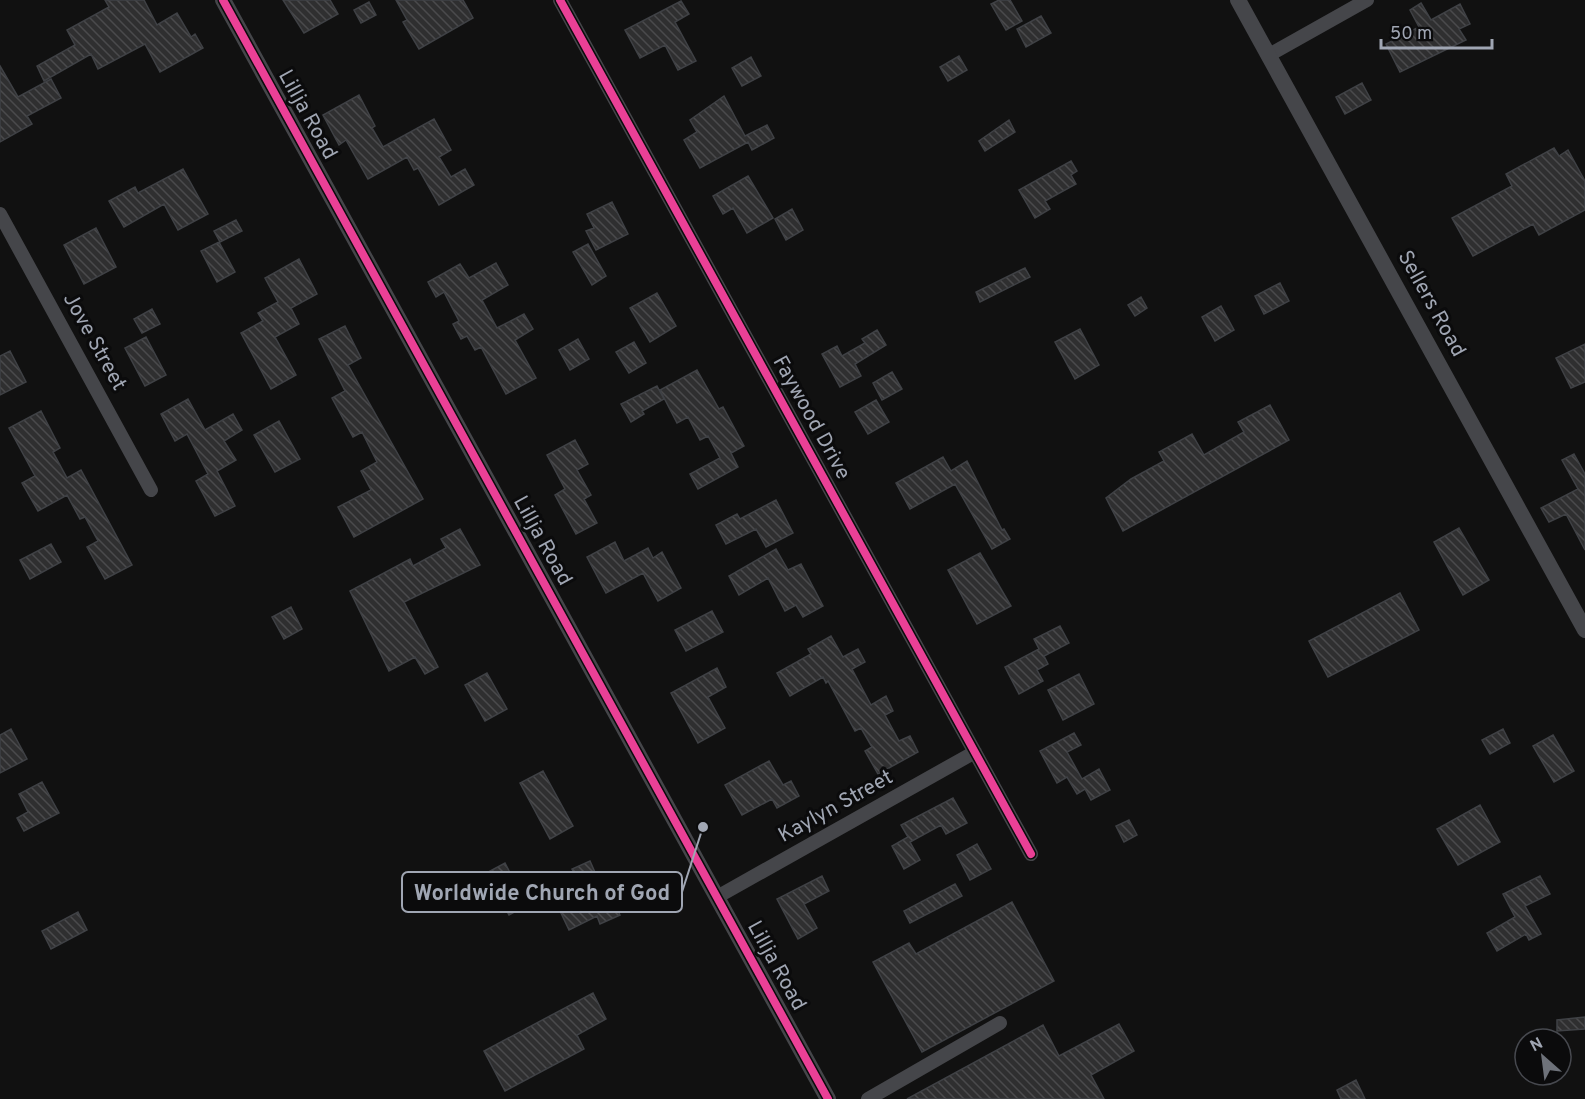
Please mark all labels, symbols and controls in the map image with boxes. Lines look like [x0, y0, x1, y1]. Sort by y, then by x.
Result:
scale bar [1381, 12, 1492, 50]
text: 50 m [1390, 23, 1432, 46]
street label: Lillja Road [271, 65, 343, 165]
street label: Sellers Road [1391, 246, 1471, 362]
street label: Jove Street [56, 288, 132, 396]
street label: Faywood Drive [766, 351, 856, 485]
street label: Lillja Road [506, 491, 578, 591]
street label: Kaylyn Street [774, 764, 898, 850]
callout: Worldwide Church of God [402, 872, 682, 912]
text: Worldwide Church of God [414, 881, 670, 908]
street label: Lillja Road [740, 916, 812, 1016]
north arrow [1513, 1027, 1573, 1087]
text: N [1527, 1034, 1547, 1057]

